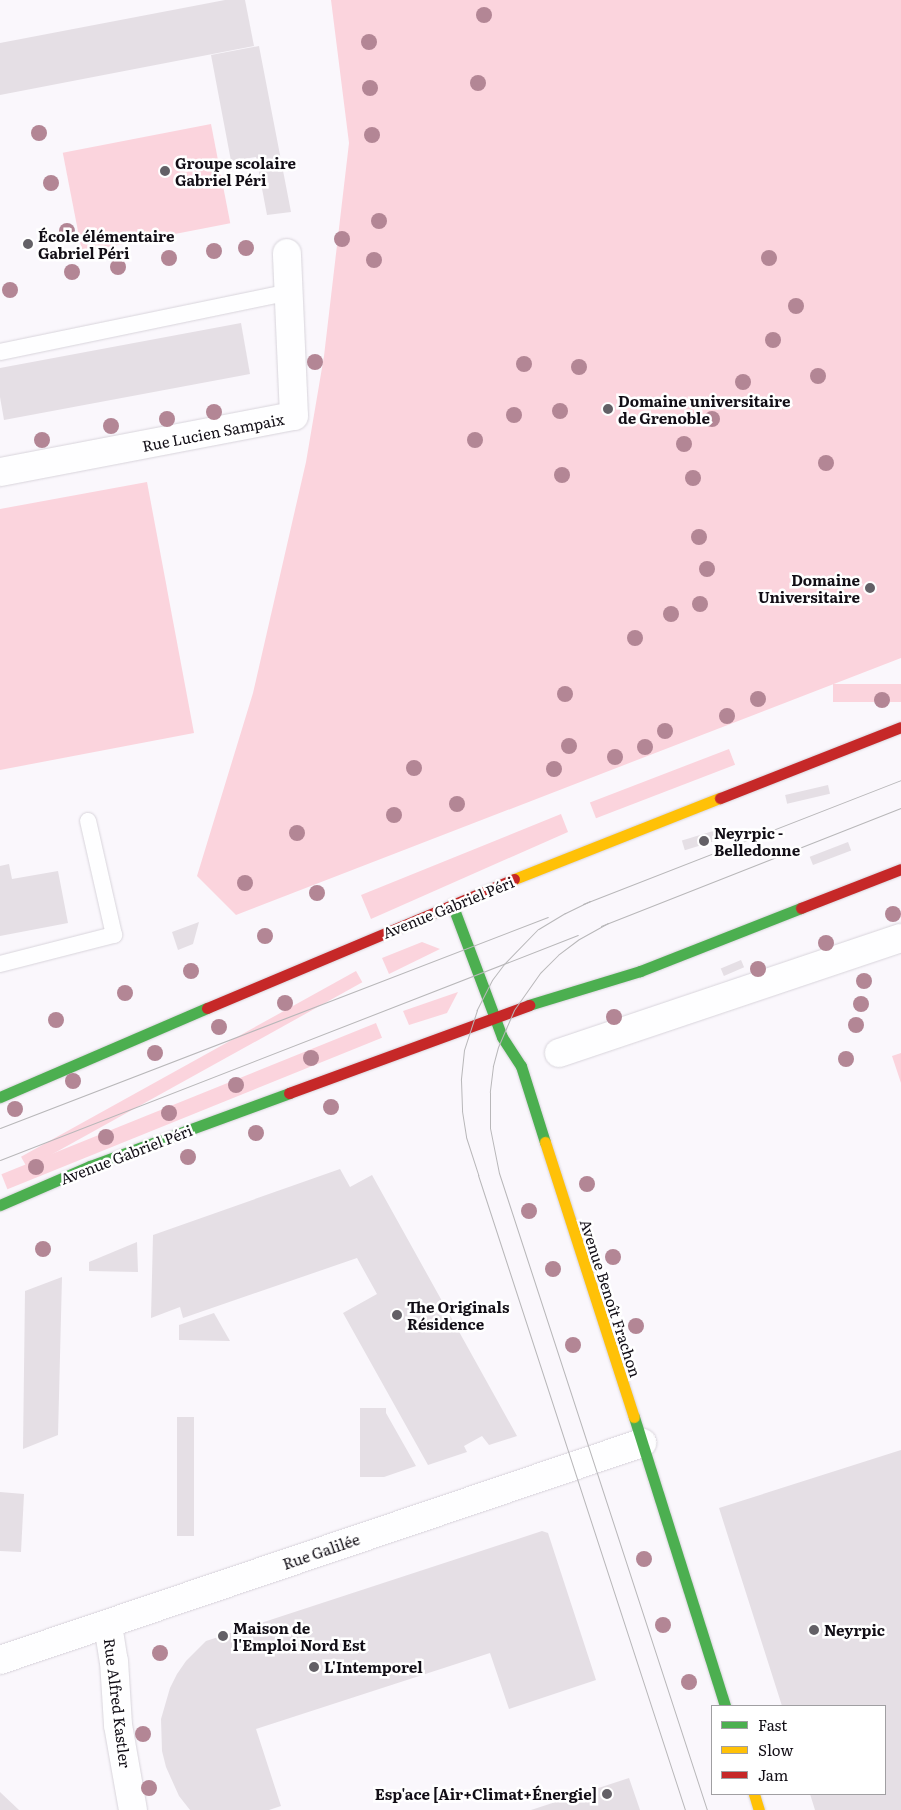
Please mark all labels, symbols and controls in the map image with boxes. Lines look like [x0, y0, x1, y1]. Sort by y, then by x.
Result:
place label: Groupe scolaire Gabriel Péri [175, 153, 296, 188]
marker: Groupe scolaire Gabriel Péri [159, 165, 171, 177]
place label: École élémentaire Gabriel Péri [38, 226, 175, 261]
marker: École élémentaire Gabriel Péri [22, 238, 34, 250]
place label: Domaine universitaire de Grenoble [618, 391, 791, 426]
marker: Domaine universitaire de Grenoble [602, 403, 614, 415]
street label: Rue Lucien Sampaix [140, 409, 286, 455]
place label: Domaine Universitaire [758, 570, 860, 605]
marker: Domaine Universitaire [864, 582, 876, 594]
place label: Neyrpic - Belledonne [714, 823, 800, 858]
marker: Neyrpic - Belledonne [698, 835, 710, 847]
street label: Avenue Gabriel Péri [380, 872, 516, 942]
street label: Avenue Gabriel Péri [57, 1121, 195, 1187]
street label: Avenue Benoît Frachon [577, 1217, 645, 1379]
place label: The Originals Résidence [407, 1297, 509, 1332]
marker: The Originals Résidence [391, 1309, 403, 1321]
street label: Rue Galilée [280, 1529, 362, 1573]
place label: Maison de l'Emploi Nord Est [233, 1618, 366, 1653]
place label: Neyrpic [824, 1621, 885, 1639]
marker: Neyrpic [808, 1624, 820, 1636]
marker: Maison de l'Emploi Nord Est [217, 1630, 229, 1642]
street label: Rue Alfred Kastler [101, 1637, 135, 1769]
place label: L'Intemporel [324, 1658, 423, 1676]
marker: L'Intemporel [308, 1661, 320, 1673]
legend [711, 1705, 886, 1795]
text: Fast [758, 1713, 787, 1736]
text: Slow [758, 1738, 793, 1761]
text: Jam [758, 1763, 788, 1786]
place label: Esp'ace [Air+Climat+Énergie] [375, 1785, 597, 1803]
marker: Esp'ace [Air+Climat+Énergie] [601, 1788, 613, 1800]

